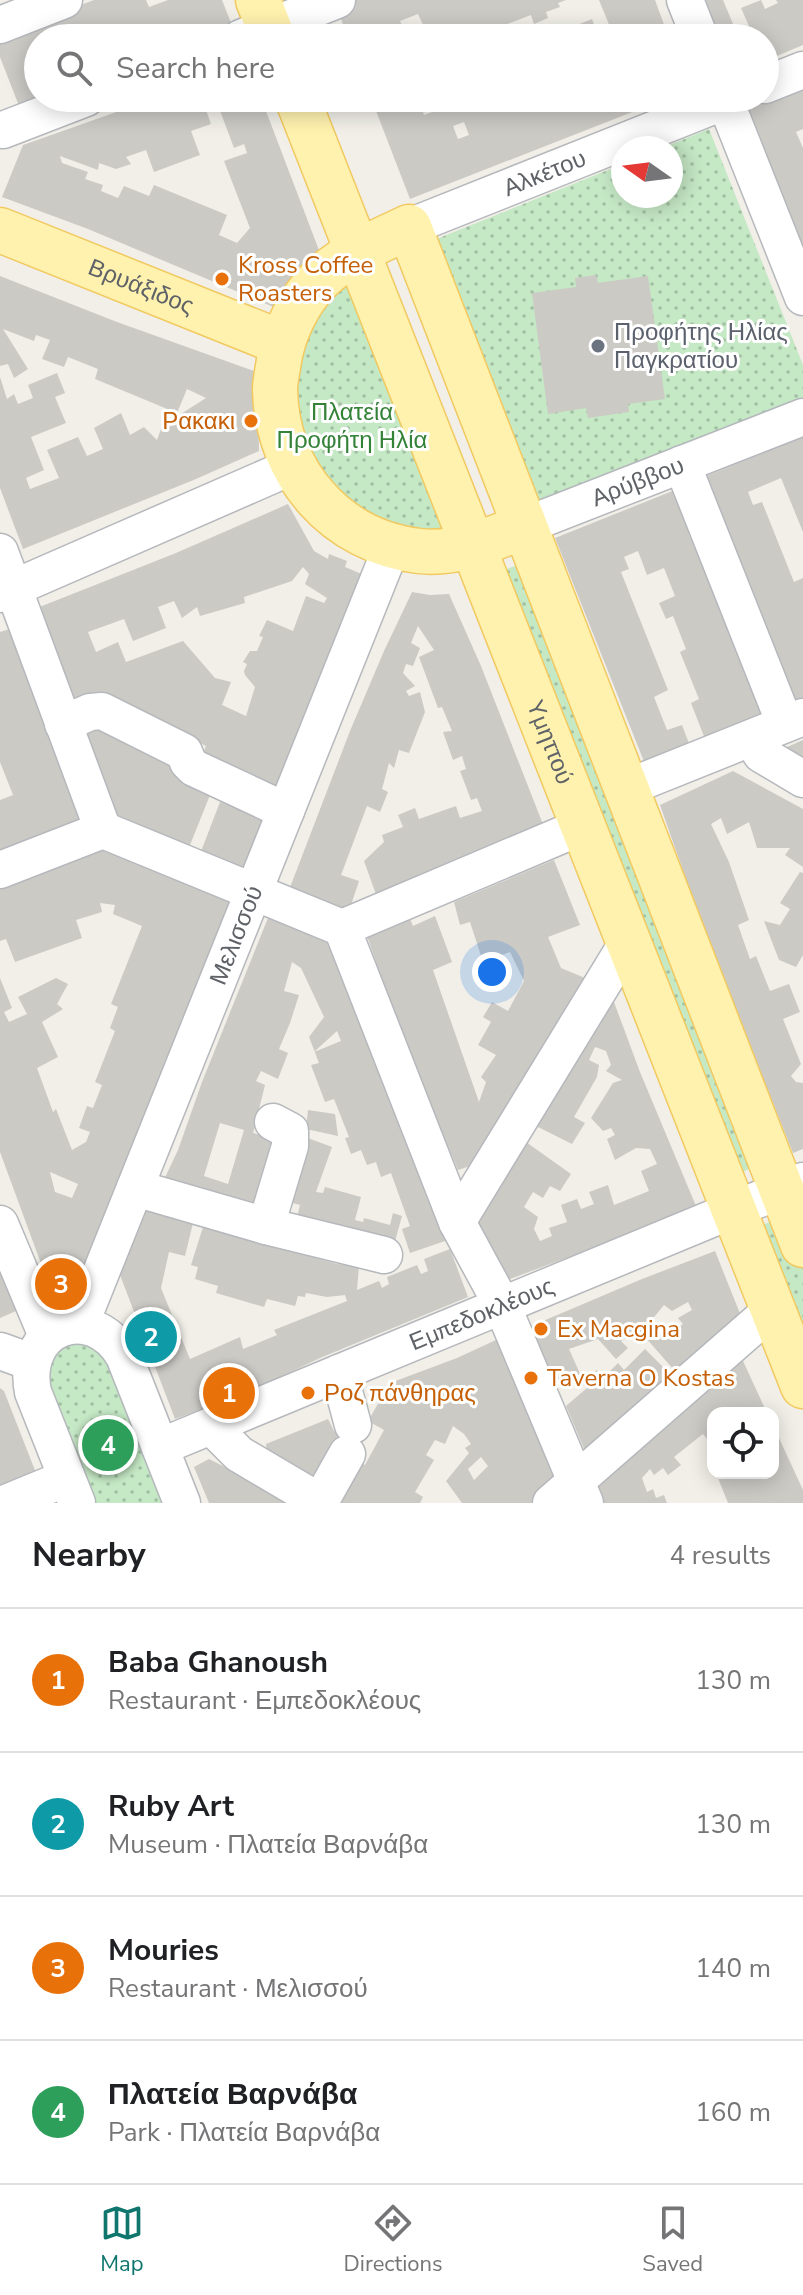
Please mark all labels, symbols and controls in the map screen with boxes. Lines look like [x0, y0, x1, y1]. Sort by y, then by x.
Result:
search box [24, 24, 779, 112]
icon: search [52, 46, 96, 90]
text: Search here [116, 48, 275, 89]
north arrow [611, 136, 683, 208]
street label: Αλκέτου [499, 142, 591, 204]
place label: Kross Coffee Roasters [238, 249, 373, 309]
street label: Βρυάξιδος [84, 251, 199, 322]
marker: Kross Coffee Roasters [213, 270, 231, 288]
place label: Προφήτης Ηλίας Παγκρατίου [614, 316, 788, 376]
marker: Προφήτης Ηλίας Παγκρατίου [589, 337, 607, 355]
park label: Πλατεία Προφήτη Ηλία [277, 396, 428, 456]
place label: Ρακακι [162, 405, 235, 437]
marker: Ρακακι [242, 412, 260, 430]
street label: Αρύββου [587, 449, 689, 514]
street label: Υμηττού [519, 695, 581, 789]
street label: Μελισσού [202, 881, 270, 989]
your location [472, 952, 512, 992]
pin: 3 [35, 1254, 87, 1314]
street label: Εμπεδοκλέους [404, 1270, 559, 1358]
pin: 2 [125, 1307, 177, 1367]
place label: Ex Macgina [557, 1313, 680, 1345]
marker: Ex Macgina [532, 1320, 550, 1338]
place label: Taverna O Kostas [547, 1362, 735, 1394]
pin: 1 [203, 1363, 255, 1423]
marker: Taverna O Kostas [522, 1369, 540, 1387]
place label: Ροζ πάνθηρας [324, 1377, 476, 1409]
marker: Ροζ πάνθηρας [299, 1384, 317, 1402]
map controls [707, 1407, 779, 1479]
button: locate [707, 1407, 779, 1479]
pin: 4 [82, 1415, 134, 1475]
text: Nearby [32, 1532, 146, 1578]
text: 4 results [670, 1538, 771, 1573]
text: Baba Ghanoush [108, 1642, 328, 1683]
text: 1 [50, 1663, 66, 1698]
text: 130 m [695, 1663, 771, 1698]
text: Restaurant · Εμπεδοκλέους [108, 1683, 421, 1718]
text: Ruby Art [108, 1786, 234, 1827]
text: 2 [50, 1807, 66, 1842]
text: 130 m [695, 1807, 771, 1842]
text: Museum · Πλατεία Βαρνάβα [108, 1827, 428, 1862]
text: Mouries [108, 1930, 219, 1971]
text: 3 [50, 1951, 66, 1986]
text: 140 m [695, 1951, 771, 1986]
text: Restaurant · Μελισσού [108, 1971, 368, 2006]
text: Πλατεία Βαρνάβα [108, 2074, 357, 2115]
text: 4 [50, 2095, 66, 2130]
text: 160 m [695, 2095, 771, 2130]
text: Park · Πλατεία Βαρνάβα [108, 2115, 380, 2150]
tab: Map [100, 2201, 144, 2279]
tab: Directions [344, 2201, 443, 2279]
tab: Saved [642, 2201, 703, 2279]

